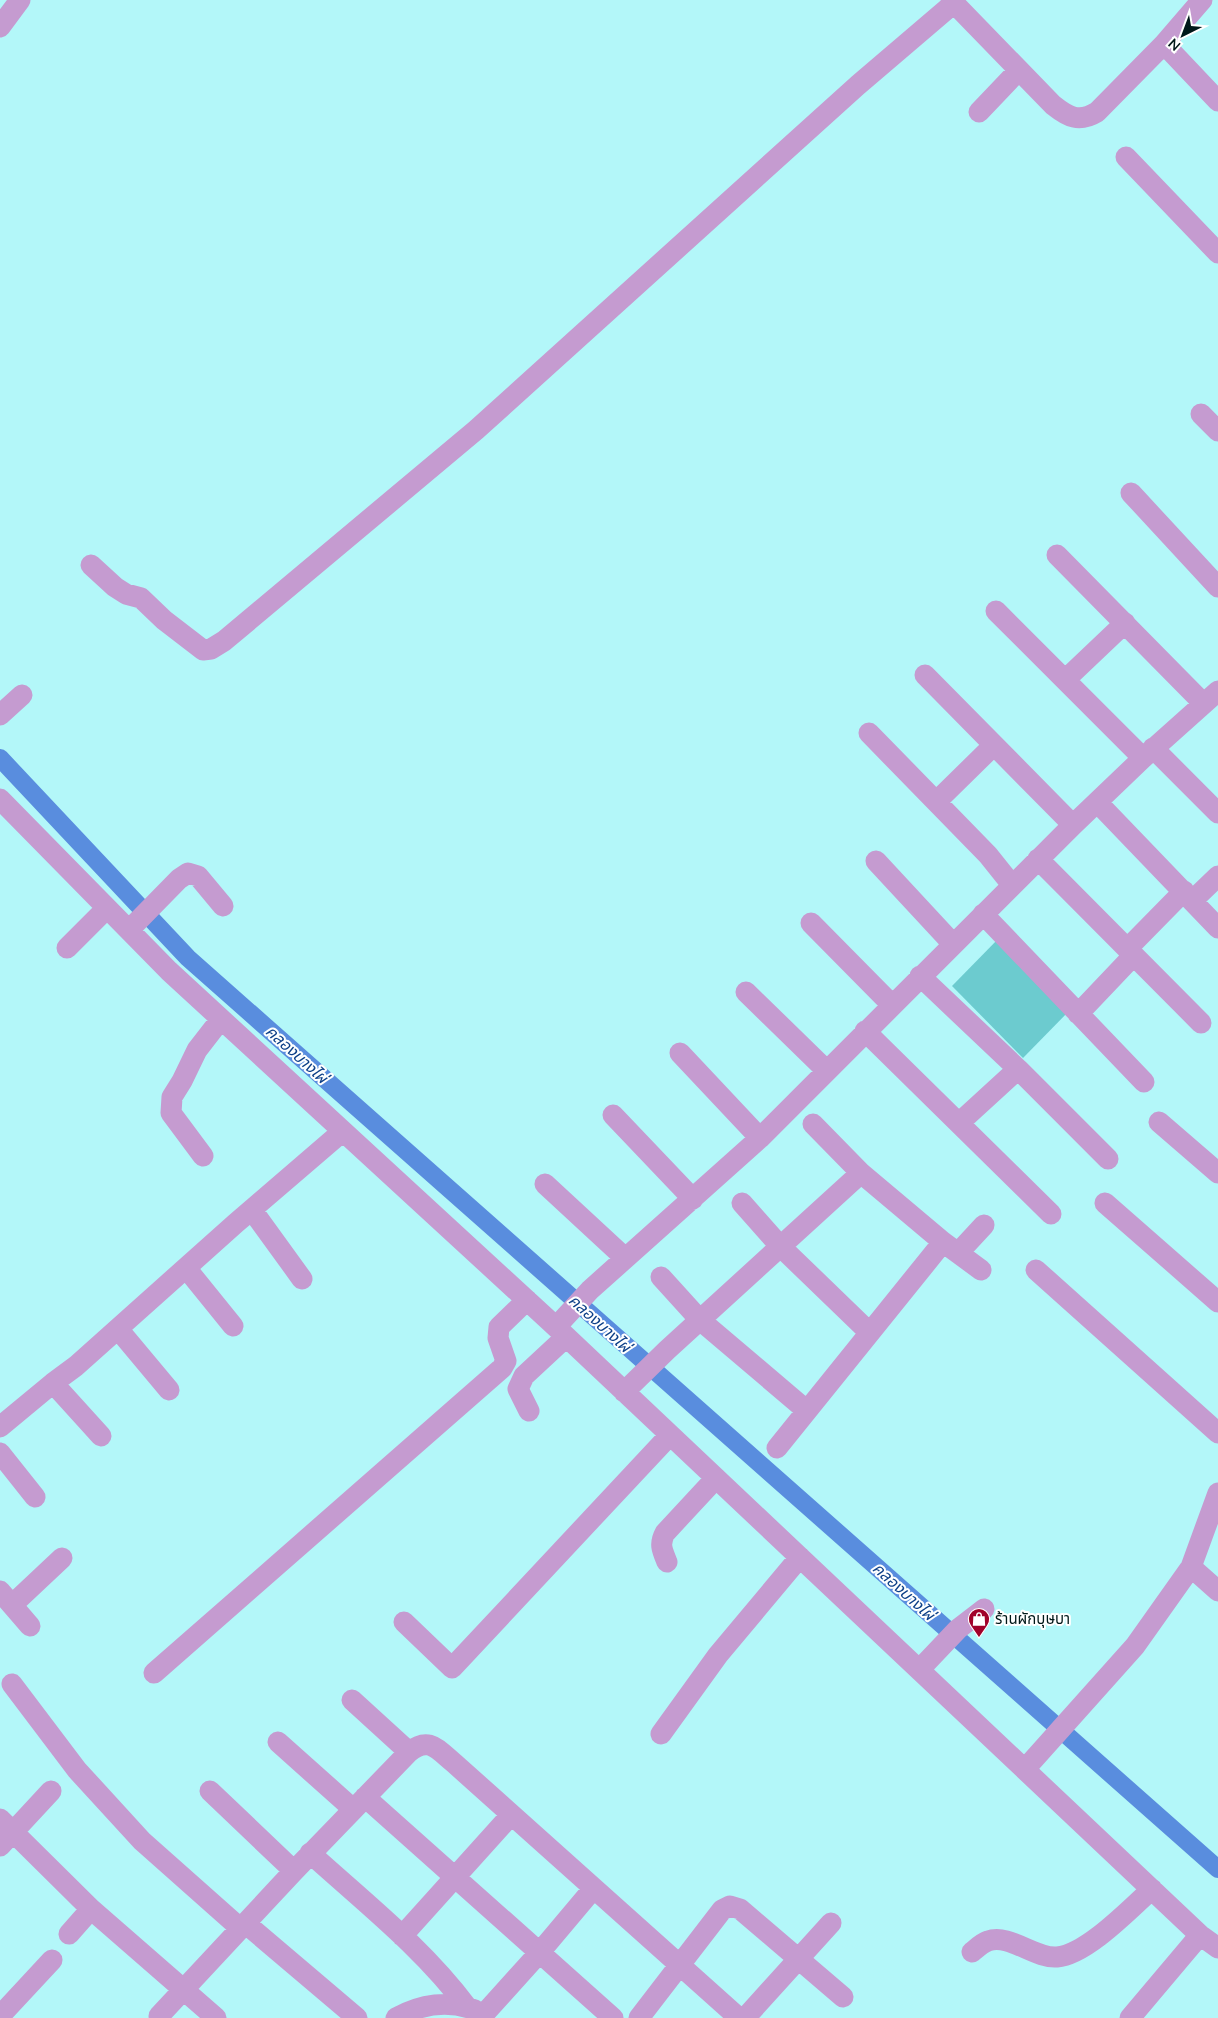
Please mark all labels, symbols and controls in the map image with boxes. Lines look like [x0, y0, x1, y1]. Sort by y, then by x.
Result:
north arrow [1158, 10, 1208, 60]
text: N [1164, 34, 1185, 55]
water label: คลองบางไผ่ [260, 1021, 334, 1090]
water label: คลองบางไผ่ [563, 1290, 637, 1359]
water label: คลองบางไผ่ [867, 1558, 941, 1627]
shop icon: ร้านผักบุษบา [967, 1607, 991, 1638]
place label: ร้านผักบุษบา [995, 1609, 1070, 1629]

